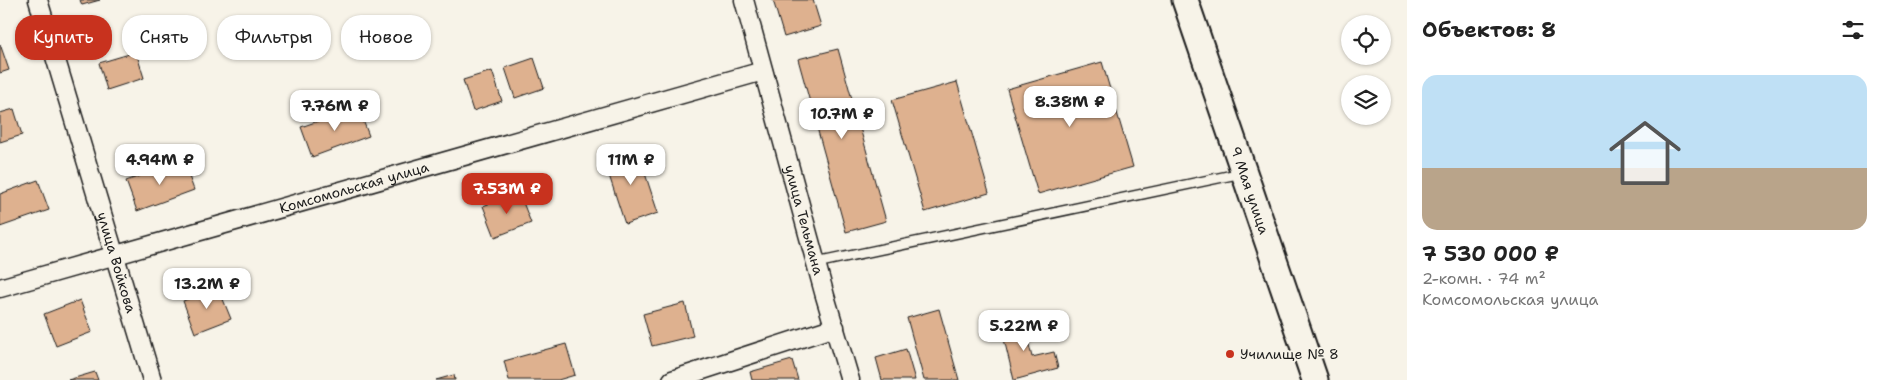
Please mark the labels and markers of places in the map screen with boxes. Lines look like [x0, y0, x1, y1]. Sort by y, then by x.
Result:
pin: 8.38M ₽ [1024, 86, 1116, 128]
pin: 7.76M ₽ [289, 90, 381, 132]
pin: 10.7M ₽ [796, 98, 888, 140]
pin: 4.94M ₽ [114, 144, 206, 186]
pin: 11M ₽ [596, 144, 666, 186]
pin: 7.53M ₽ [461, 172, 553, 215]
pin: 13.2M ₽ [161, 268, 253, 310]
pin: 5.22M ₽ [978, 310, 1070, 352]
place label: Училище № 8 [1240, 345, 1339, 363]
marker: Училище № 8 [1224, 348, 1236, 360]

